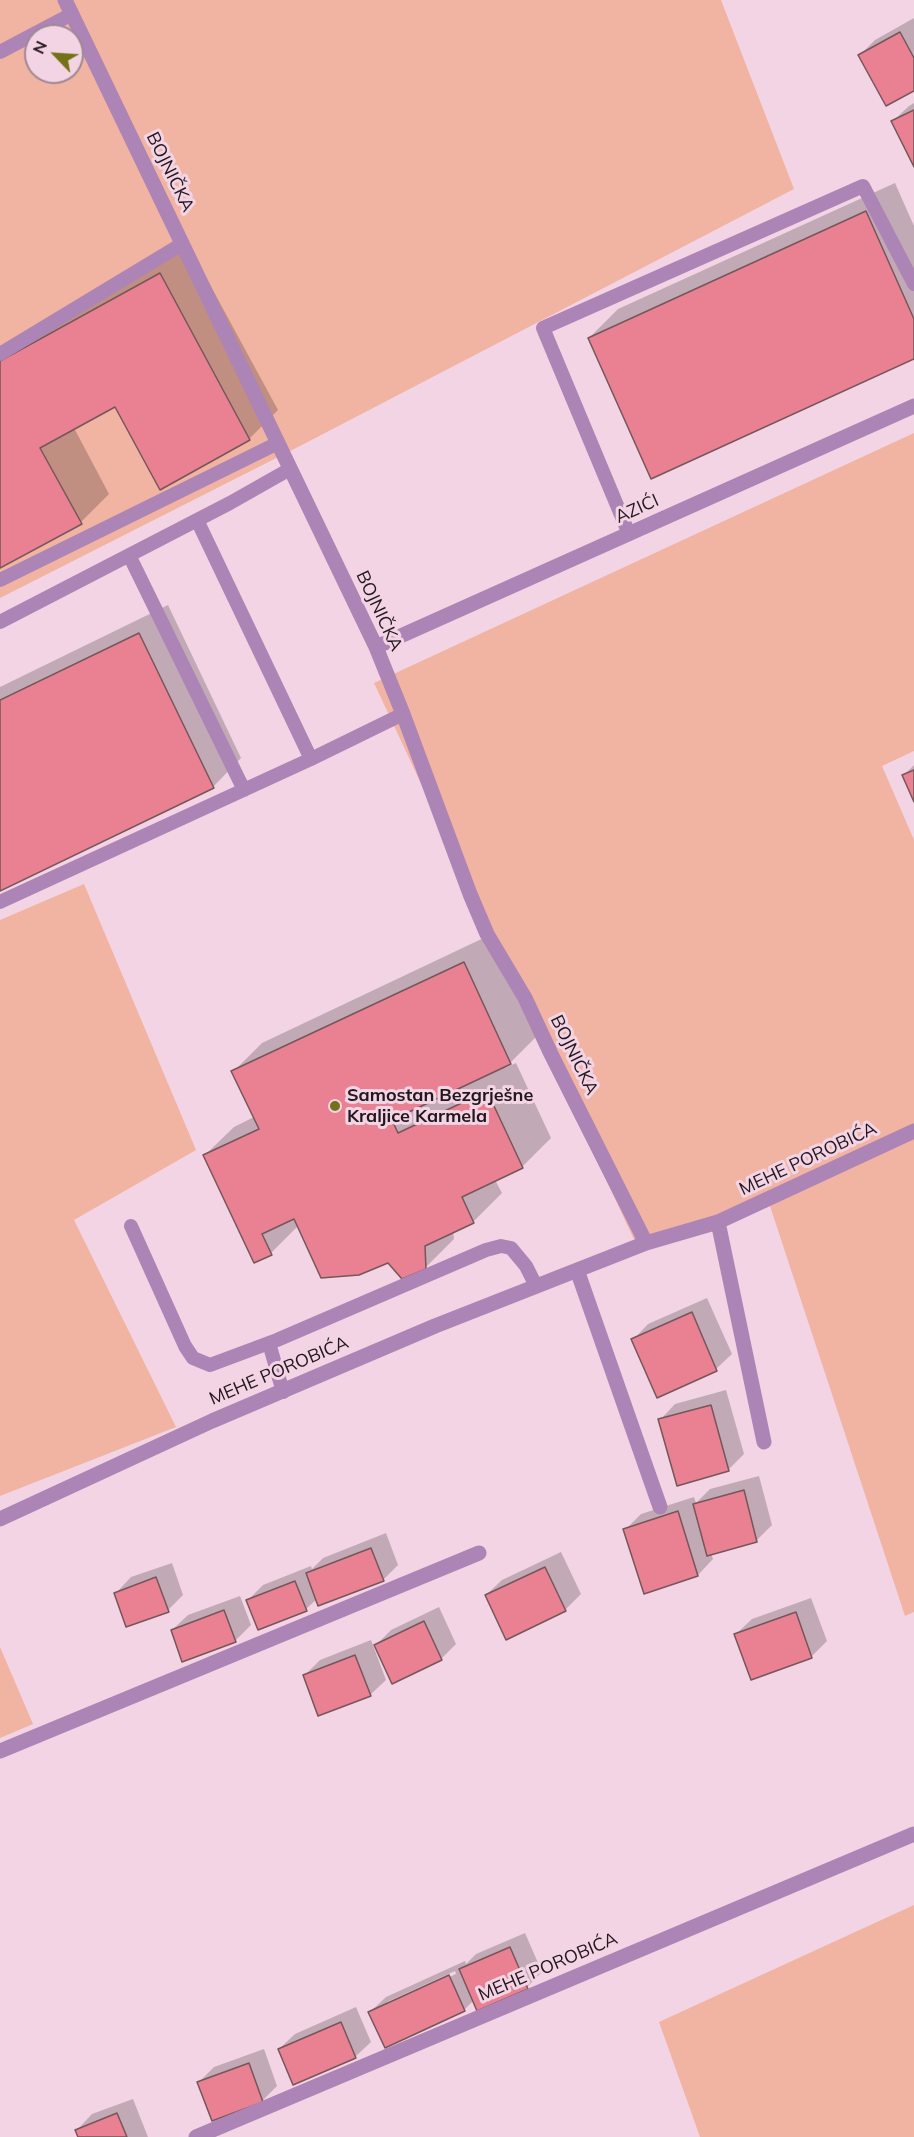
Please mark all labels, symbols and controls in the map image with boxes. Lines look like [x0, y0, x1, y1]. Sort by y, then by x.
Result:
north arrow [24, 24, 84, 84]
text: N [28, 38, 51, 57]
street label: BOJNIČKA [141, 129, 199, 215]
street label: AZIĆI [612, 490, 662, 528]
street label: BOJNIČKA [351, 567, 407, 655]
street label: BOJNIČKA [545, 1012, 603, 1098]
place label: Samostan Bezgrješne Kraljice Karmela [347, 1085, 533, 1128]
marker: Samostan Bezgrješne Kraljice Karmela [328, 1099, 342, 1113]
street label: MEHE POROBIĆA [736, 1118, 880, 1200]
street label: MEHE POROBIĆA [206, 1332, 352, 1410]
street label: MEHE POROBIĆA [475, 1928, 621, 2006]

